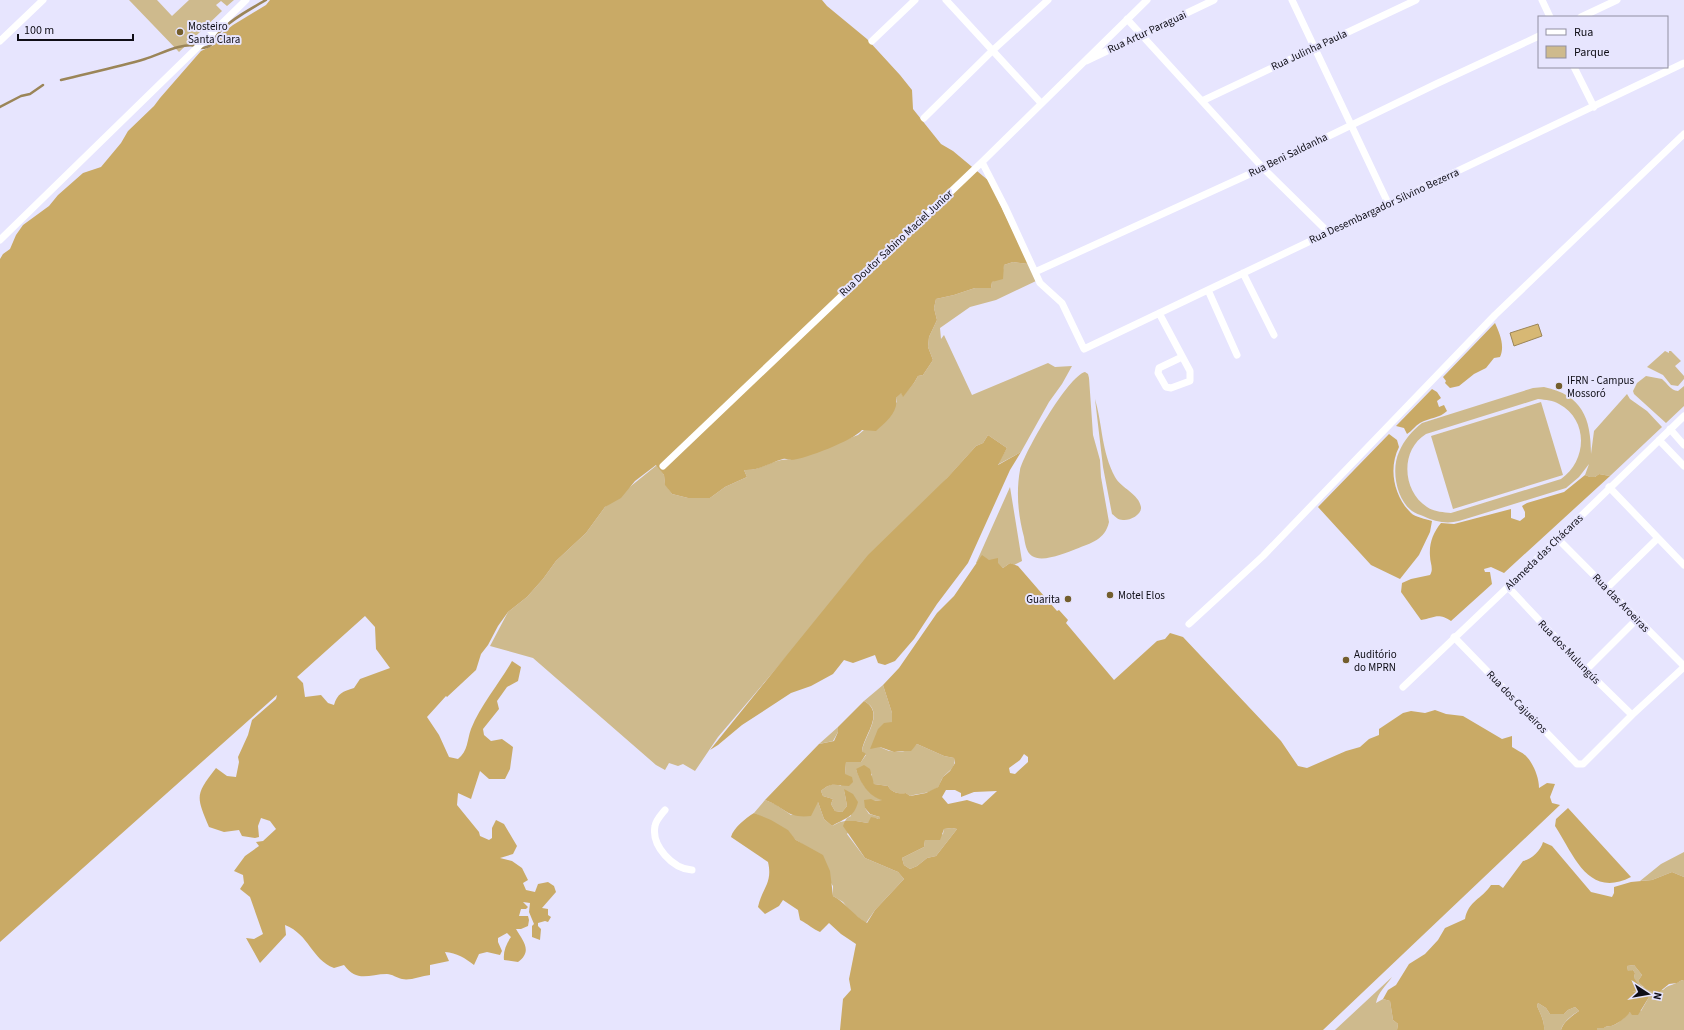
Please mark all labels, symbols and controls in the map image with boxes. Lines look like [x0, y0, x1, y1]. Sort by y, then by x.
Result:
street label: Rua Artur Paraguai [1105, 7, 1189, 57]
scale bar [18, 16, 133, 42]
legend [1538, 16, 1668, 68]
place label: Mosteiro Santa Clara [188, 19, 240, 47]
text: 100 m [24, 22, 54, 39]
text: Rua [1574, 24, 1593, 41]
street label: Rua Julinha Paula [1269, 26, 1349, 74]
marker: Mosteiro Santa Clara [175, 27, 185, 37]
text: Parque [1574, 44, 1610, 61]
street label: Rua Beni Saldanha [1246, 129, 1330, 181]
street label: Rua Desembargador Silvino Bezerra [1307, 165, 1461, 247]
street label: Rua Doutor Sabino Maciel Junior [836, 186, 956, 300]
place label: IFRN - Campus Mossoró [1567, 373, 1635, 401]
marker: IFRN - Campus Mossoró [1554, 381, 1564, 391]
street label: Alameda das Chácaras [1502, 510, 1587, 593]
street label: Rua das Aroeiras [1589, 570, 1653, 636]
place label: Motel Elos [1118, 588, 1165, 603]
marker: Motel Elos [1105, 590, 1115, 600]
place label: Guarita [1026, 592, 1060, 607]
marker: Guarita [1063, 594, 1073, 604]
street label: Rua dos Mulungús [1535, 617, 1604, 688]
place label: Auditório do MPRN [1354, 647, 1397, 675]
marker: Auditório do MPRN [1341, 655, 1351, 665]
street label: Rua dos Cajueiros [1483, 667, 1551, 737]
north arrow [1628, 974, 1668, 1014]
text: N [1649, 991, 1665, 1001]

